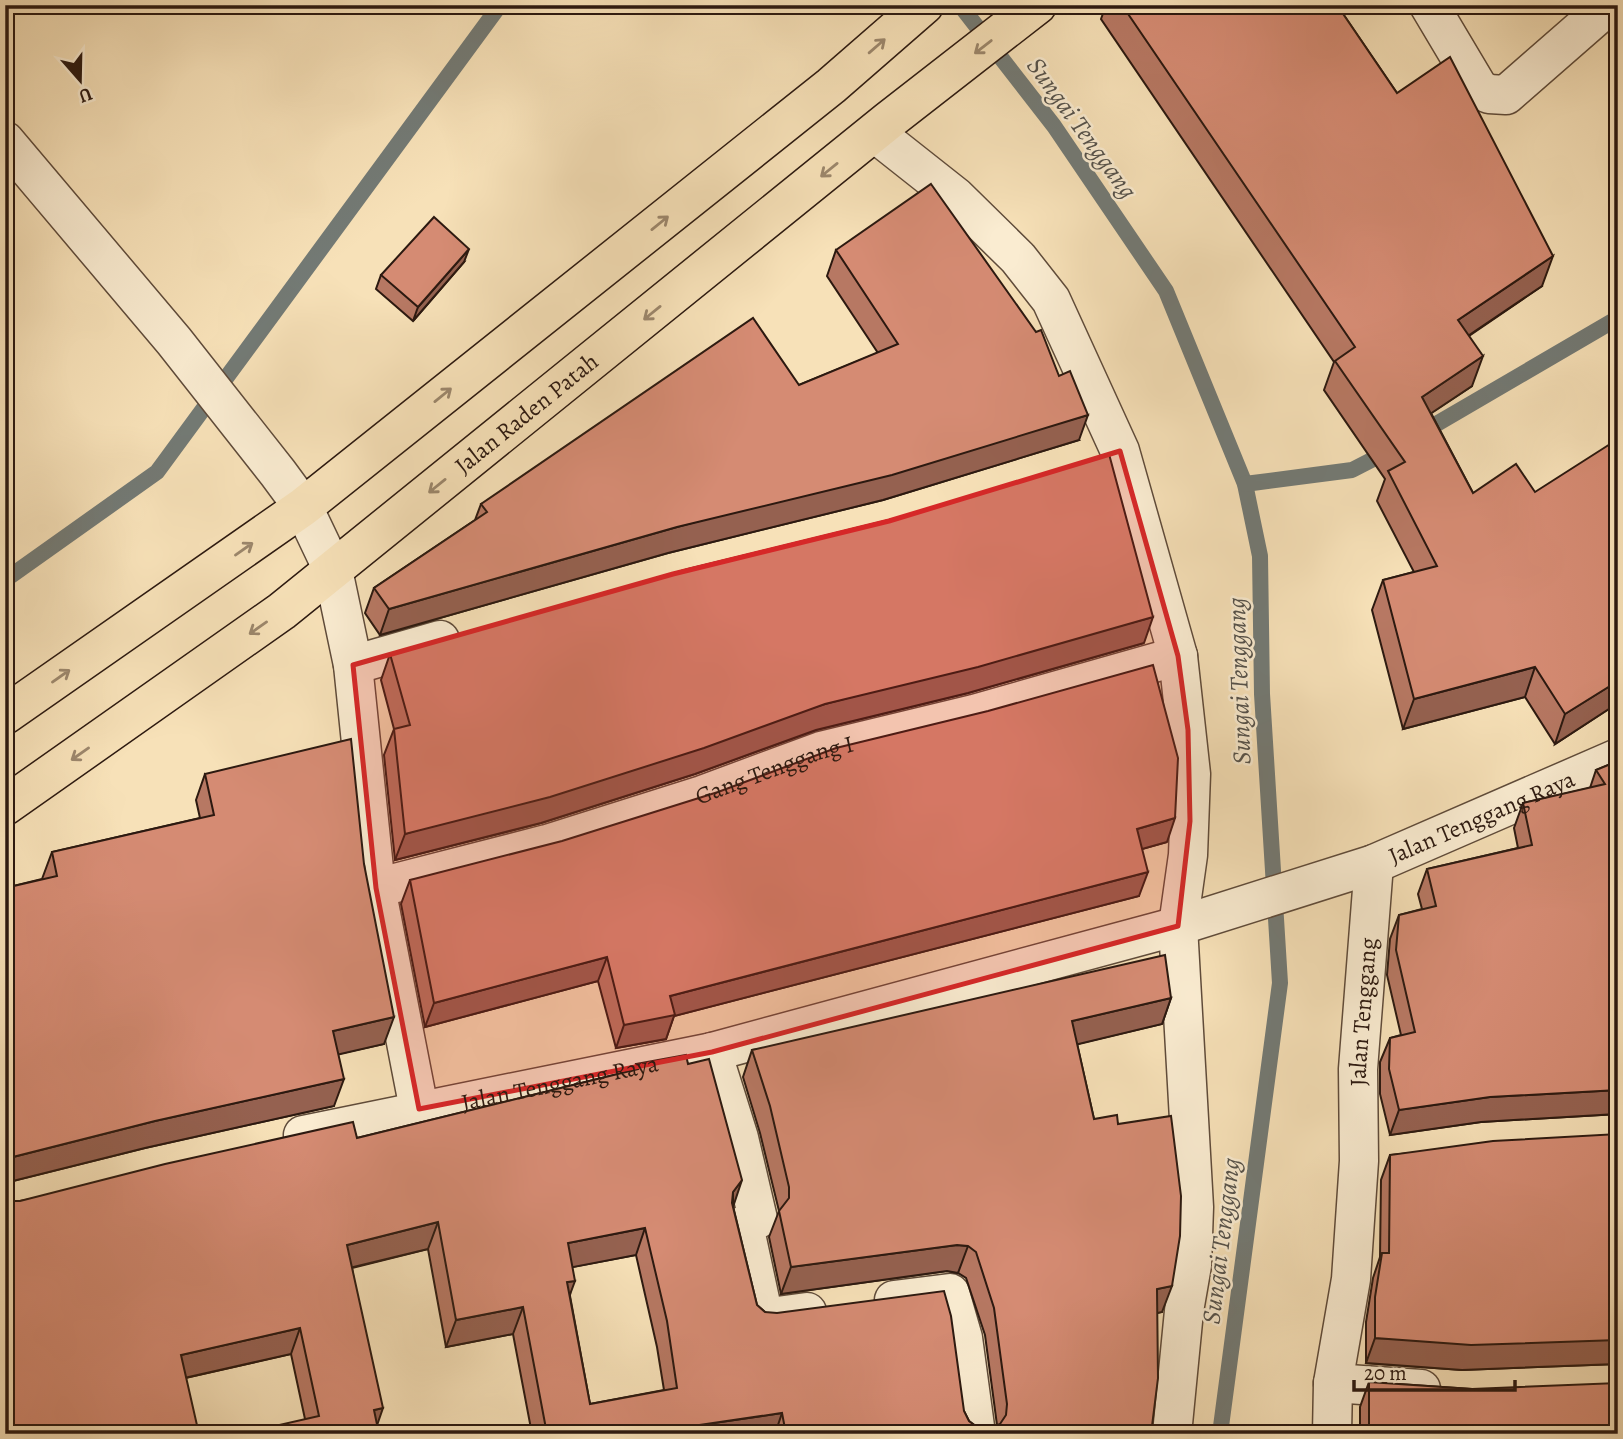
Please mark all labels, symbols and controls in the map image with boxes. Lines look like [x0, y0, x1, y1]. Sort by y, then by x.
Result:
one-way arrow [868, 38, 886, 54]
one-way arrow [975, 40, 993, 55]
north arrow [46, 46, 116, 116]
water label: Sungai Tenggang [1019, 50, 1146, 206]
text: U [75, 81, 96, 110]
one-way arrow [820, 162, 838, 177]
one-way arrow [650, 215, 668, 231]
one-way arrow [643, 305, 661, 320]
street label: Jalan Raden Patah [448, 345, 605, 481]
one-way arrow [434, 388, 452, 403]
one-way arrow [428, 479, 446, 494]
one-way arrow [234, 542, 253, 556]
water label: Sungai Tenggang [1219, 596, 1259, 765]
one-way arrow [249, 621, 268, 635]
one-way arrow [51, 669, 70, 683]
street label: Gang Tenggang I [691, 728, 857, 812]
one-way arrow [71, 746, 90, 761]
street label: Jalan Tenggang Raya [1383, 762, 1581, 872]
street label: Jalan Tenggang [1342, 936, 1384, 1087]
street label: Jalan Tenggang Raya [458, 1047, 662, 1118]
water label: Sungai Tenggang [1193, 1155, 1249, 1326]
scale bar [1354, 1348, 1514, 1392]
text: 20 m [1364, 1359, 1407, 1387]

